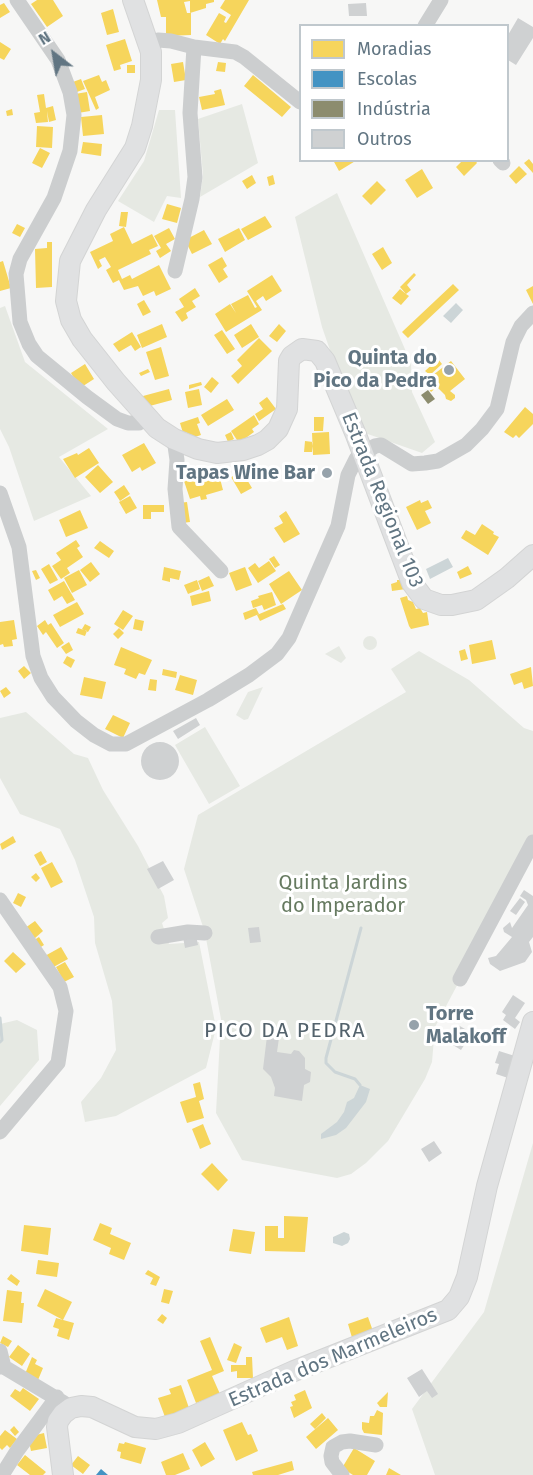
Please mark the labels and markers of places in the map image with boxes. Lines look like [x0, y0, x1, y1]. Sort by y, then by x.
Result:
place label: Quinta do Pico da Pedra [313, 346, 437, 393]
marker: Quinta do Pico da Pedra [442, 363, 456, 377]
place label: Tapas Wine Bar [176, 461, 315, 485]
marker: Tapas Wine Bar [320, 466, 334, 480]
place label: Torre Malakoff [426, 1002, 506, 1049]
marker: Torre Malakoff [407, 1018, 421, 1032]

